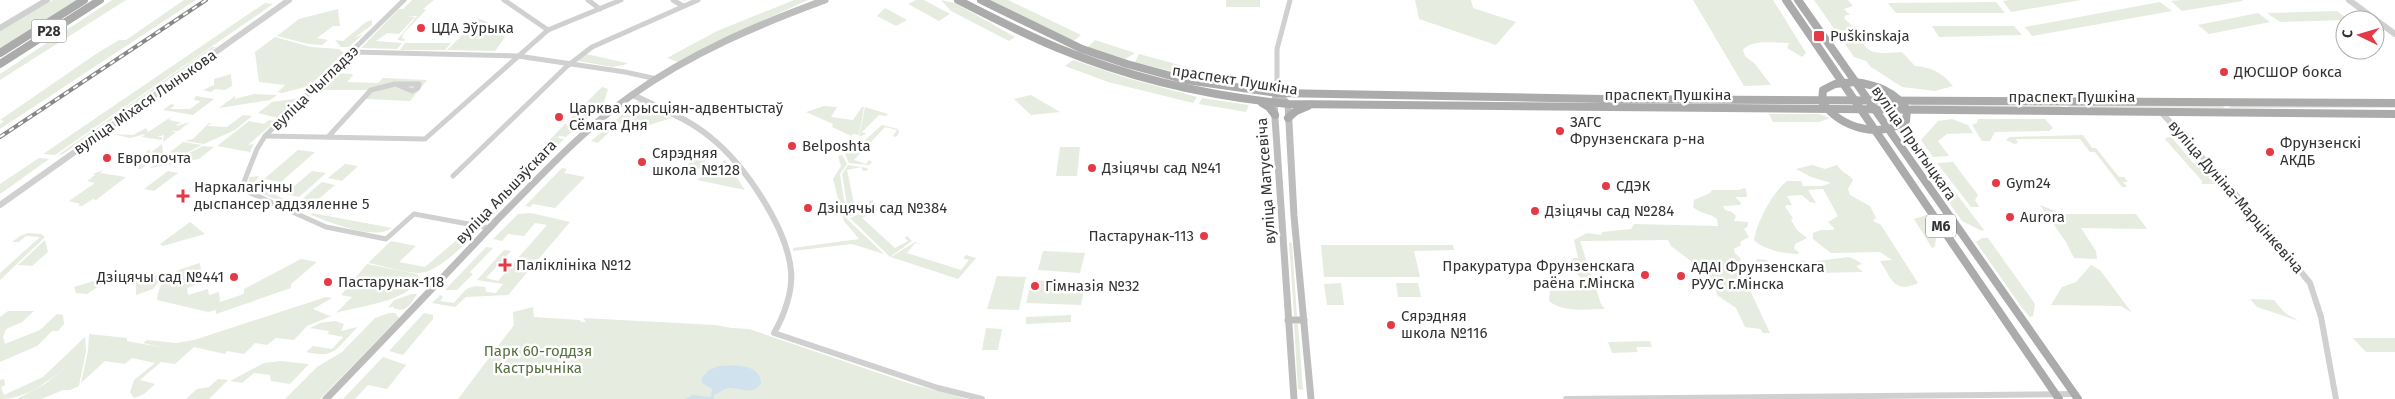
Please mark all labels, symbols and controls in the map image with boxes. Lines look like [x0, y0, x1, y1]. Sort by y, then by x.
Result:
north arrow [2335, 10, 2385, 60]
place label: ЦДА Эўрыка [431, 19, 514, 37]
road number: Р28 [32, 20, 66, 42]
marker: ЦДА Эўрыка [415, 22, 427, 34]
place label: Puškinskaja [1830, 27, 1910, 45]
marker: Puškinskaja [1812, 29, 1826, 43]
text: С [2339, 29, 2356, 39]
street label: вуліца Чыгладзэ [267, 42, 363, 134]
street label: вуліца Міхася Лынькова [70, 46, 220, 158]
street label: праспект Пушкіна [1171, 61, 1299, 99]
place label: ДЮСШOP бокса [2233, 63, 2342, 81]
marker: ДЮСШOP бокса [2218, 66, 2230, 78]
street label: вуліца Прытыцкага [1868, 82, 1960, 204]
street label: праспект Пушкіна [1604, 86, 1732, 104]
street label: праспект Пушкіна [2008, 88, 2136, 106]
place label: Царква хрысціян-адвентыстаў Сёмага Дня [569, 99, 784, 134]
marker: Царква хрысціян-адвентыстаў Сёмага Дня [553, 111, 565, 123]
place label: ЗАГС Фрунзенскага р-на [1570, 113, 1705, 148]
street label: вуліца Матусевіча [1253, 117, 1279, 245]
street label: вуліца Дуніна-Марцінкевіча [2164, 117, 2308, 277]
marker: ЗАГС Фрунзенскага р-на [1554, 125, 1566, 137]
place label: Фрунзенскі АКДБ [2280, 134, 2361, 169]
street label: вуліца Альшэўскага [452, 136, 560, 248]
place label: Belposhta [802, 137, 871, 155]
marker: Belposhta [786, 140, 798, 152]
place label: Сярэдняя школа №128 [652, 144, 740, 179]
marker: Фрунзенскі АКДБ [2264, 146, 2276, 158]
place label: Европочта [117, 149, 191, 167]
marker: Европочта [101, 152, 113, 164]
marker: Сярэдняя школа №128 [636, 156, 648, 168]
place label: Дзіцячы сад №41 [1101, 159, 1221, 177]
marker: Дзіцячы сад №41 [1086, 162, 1098, 174]
place label: Gym24 [2006, 174, 2051, 192]
place label: СДЭК [1616, 177, 1651, 195]
marker: Gym24 [1990, 177, 2002, 189]
place label: Наркалагічны дыспансер аддзяленне 5 [194, 178, 369, 213]
marker: СДЭК [1600, 180, 1612, 192]
marker: Наркалагічны дыспансер аддзяленне 5 [176, 189, 190, 203]
place label: Дзіцячы сад №384 [817, 199, 947, 217]
marker: Дзіцячы сад №384 [802, 202, 814, 214]
place label: Дзіцячы сад №284 [1544, 202, 1674, 220]
marker: Дзіцячы сад №284 [1529, 205, 1541, 217]
place label: Aurora [2020, 208, 2065, 226]
marker: Aurora [2004, 211, 2016, 223]
road number: М6 [1926, 215, 1956, 238]
place label: Пастарунак-113 [1088, 227, 1194, 245]
marker: Пастарунак-113 [1198, 230, 1210, 242]
place label: Паліклініка №12 [516, 256, 631, 274]
place label: Пракуратура Фрунзенскага раёна г.Мінска [1442, 257, 1635, 292]
marker: Паліклініка №12 [498, 258, 512, 272]
place label: АДАІ Фрунзенскага РУУС г.Мінска [1691, 258, 1825, 293]
place label: Дзіцячы сад №441 [96, 268, 224, 286]
marker: Пракуратура Фрунзенскага раёна г.Мінска [1639, 269, 1651, 281]
marker: АДАІ Фрунзенскага РУУС г.Мінска [1675, 270, 1687, 282]
marker: Дзіцячы сад №441 [228, 271, 240, 283]
place label: Пастарунак-118 [338, 273, 444, 291]
marker: Пастарунак-118 [322, 276, 334, 288]
place label: Гімназія №32 [1045, 277, 1140, 295]
marker: Гімназія №32 [1029, 280, 1041, 292]
place label: Сярэдняя школа №116 [1401, 307, 1488, 342]
marker: Сярэдняя школа №116 [1385, 319, 1397, 331]
park label: Парк 60-годдзя Кастрычніка [484, 342, 592, 377]

